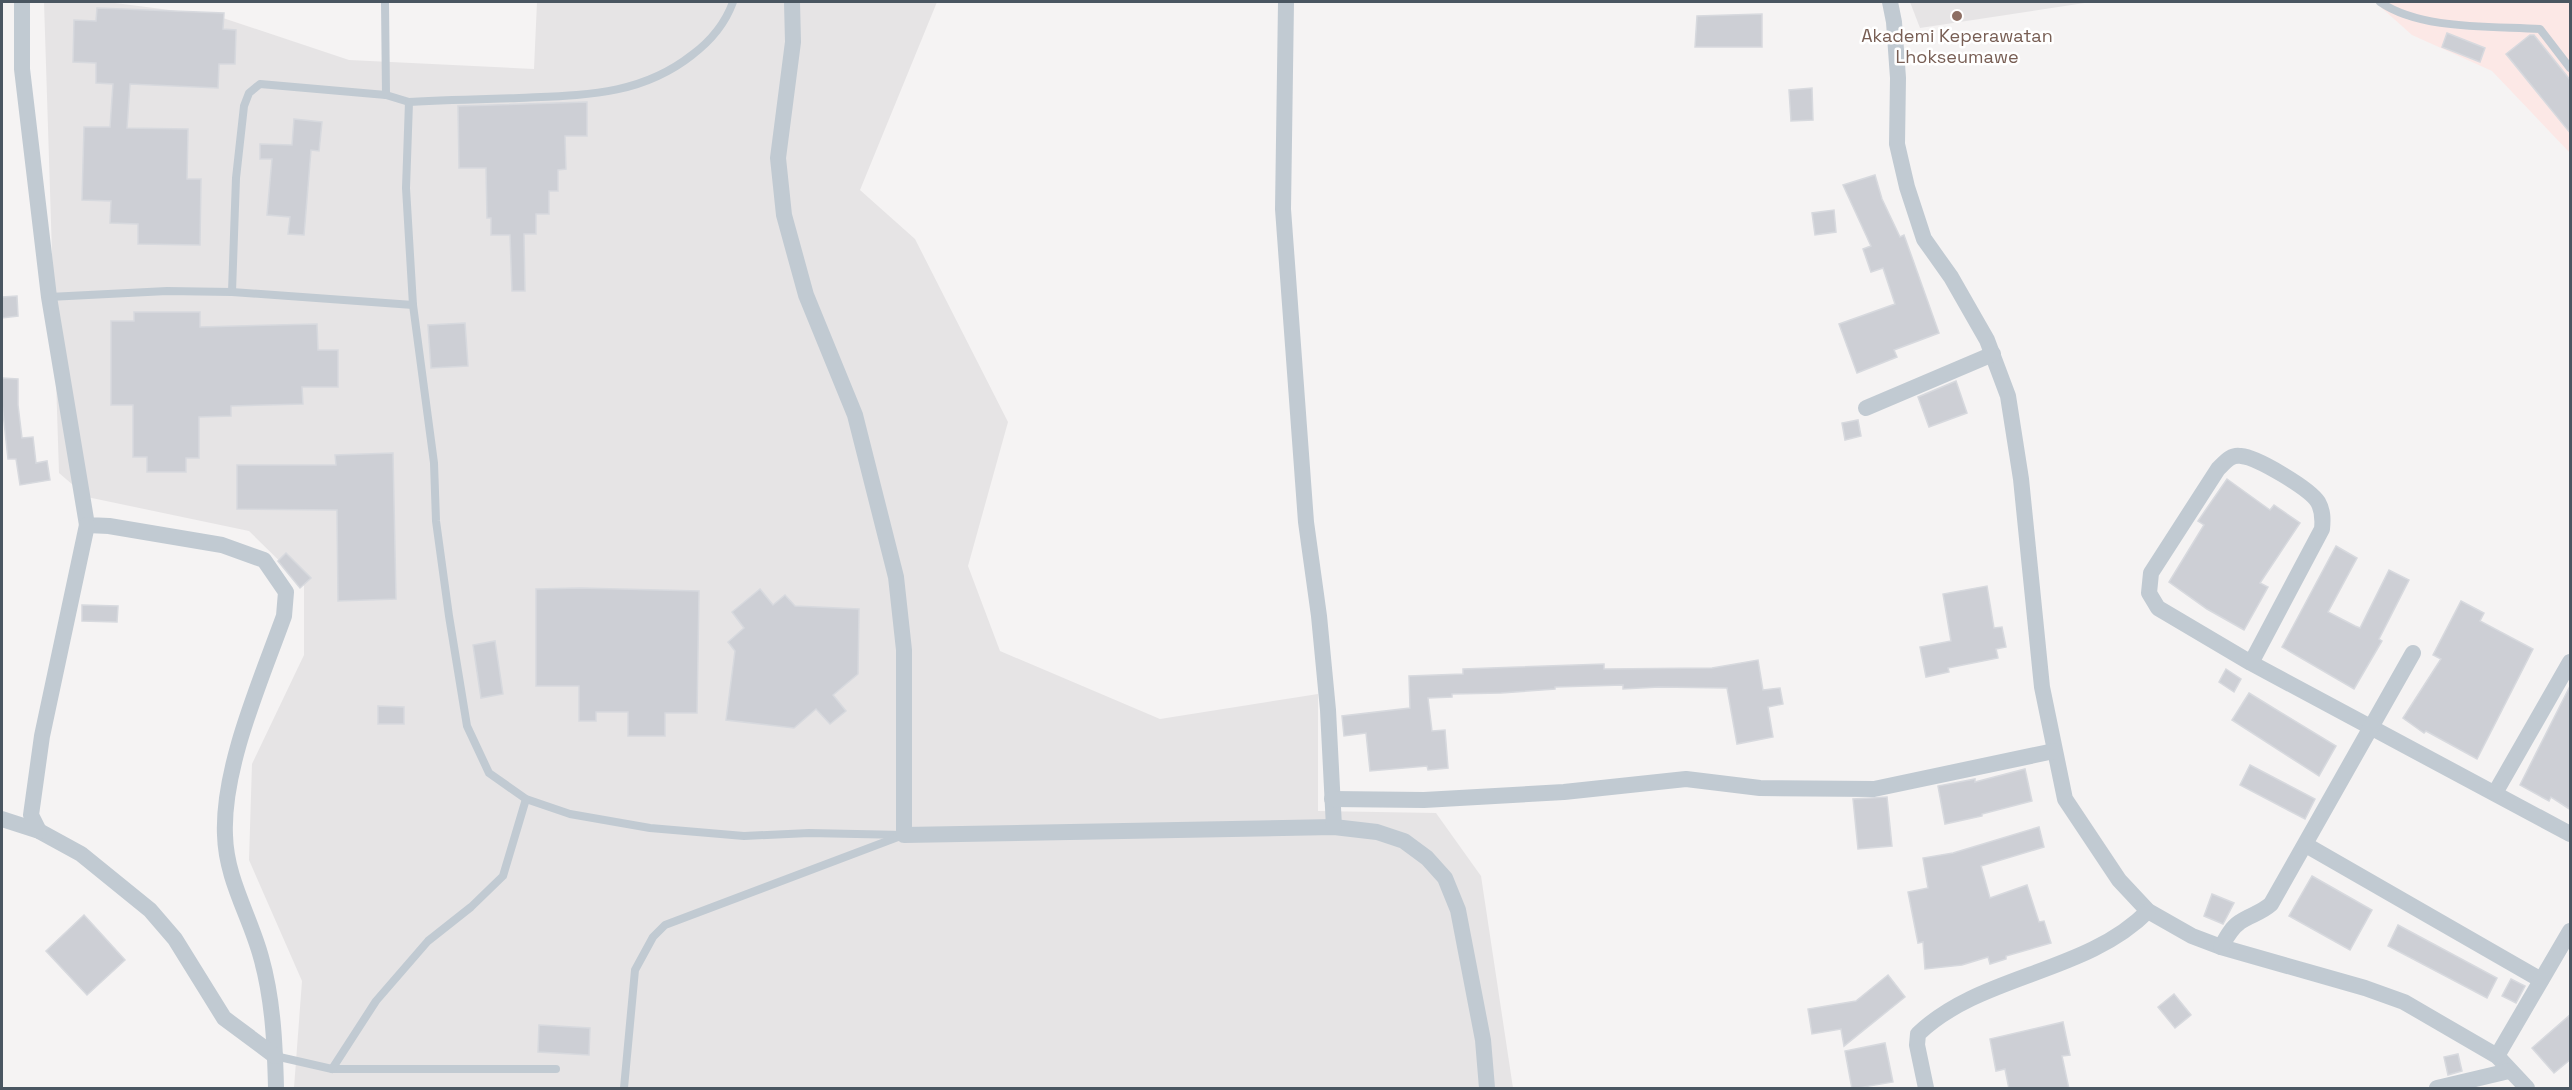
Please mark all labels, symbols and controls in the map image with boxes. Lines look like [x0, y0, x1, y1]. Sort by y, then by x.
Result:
marker: Akademi Keperawatan Lhokseumawe [1950, 9, 1964, 23]
place label: Akademi Keperawatan Lhokseumawe [1861, 24, 2053, 68]

